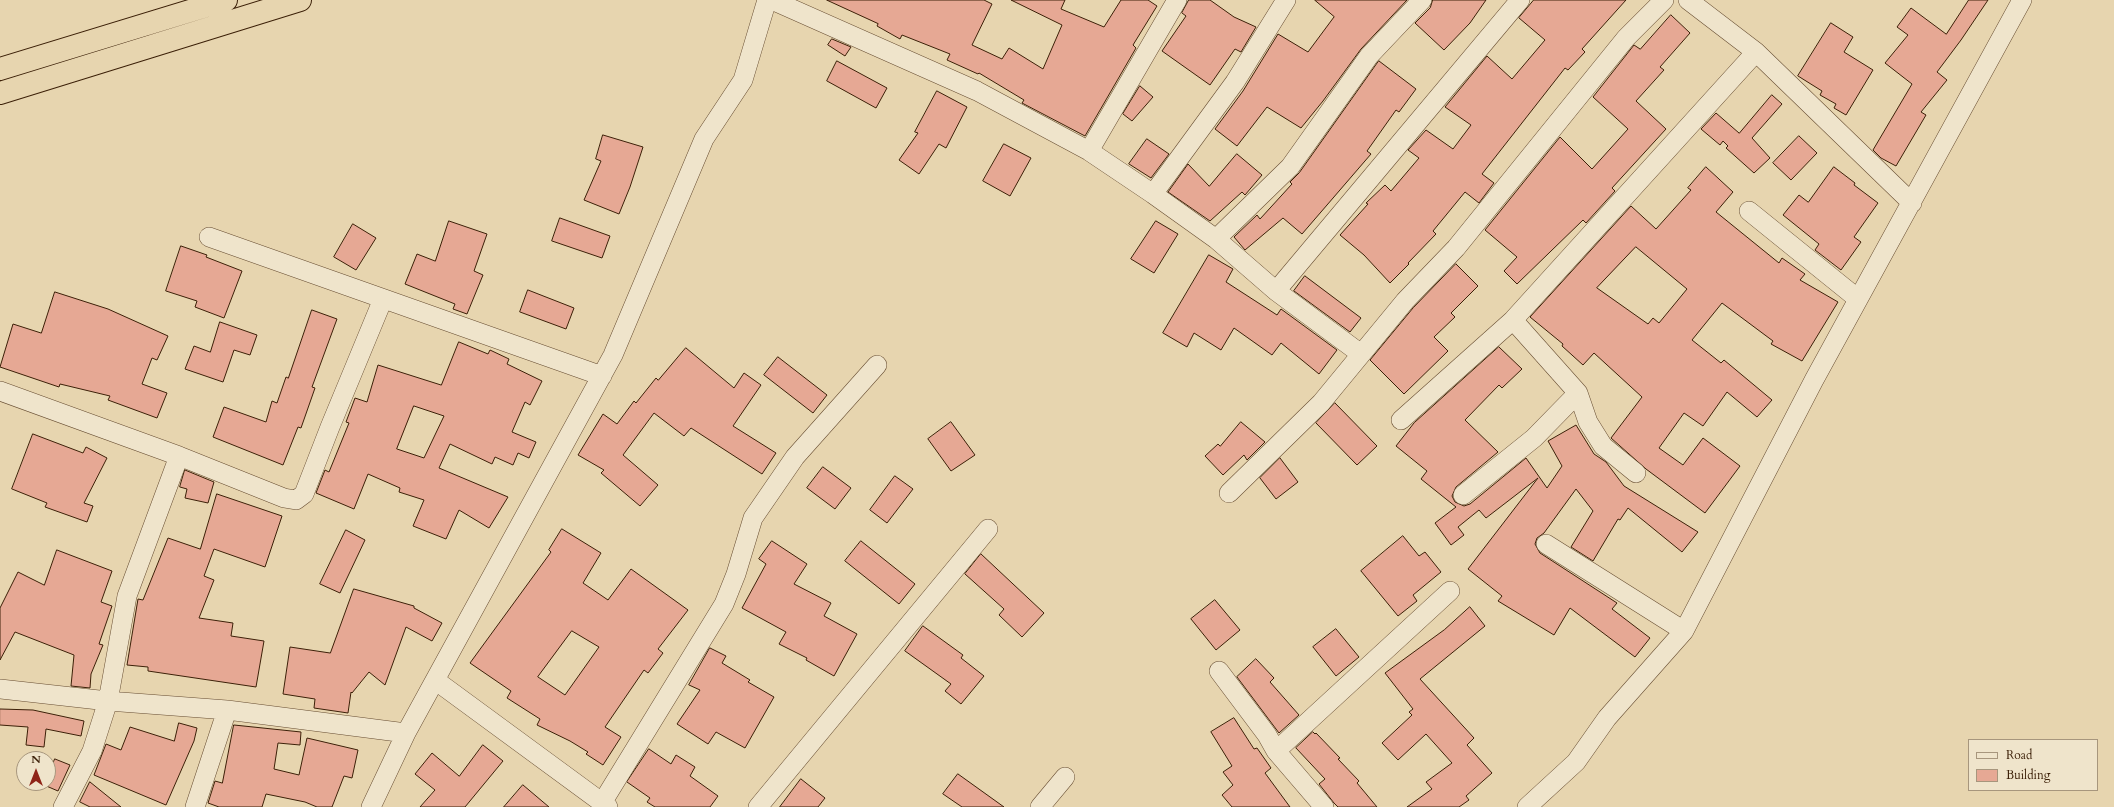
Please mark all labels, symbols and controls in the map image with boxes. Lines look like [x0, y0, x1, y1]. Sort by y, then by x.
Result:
legend [1968, 739, 2098, 791]
text: Road [2006, 747, 2032, 763]
north arrow [16, 751, 56, 791]
text: N [31, 752, 41, 767]
text: Building [2006, 767, 2050, 783]

